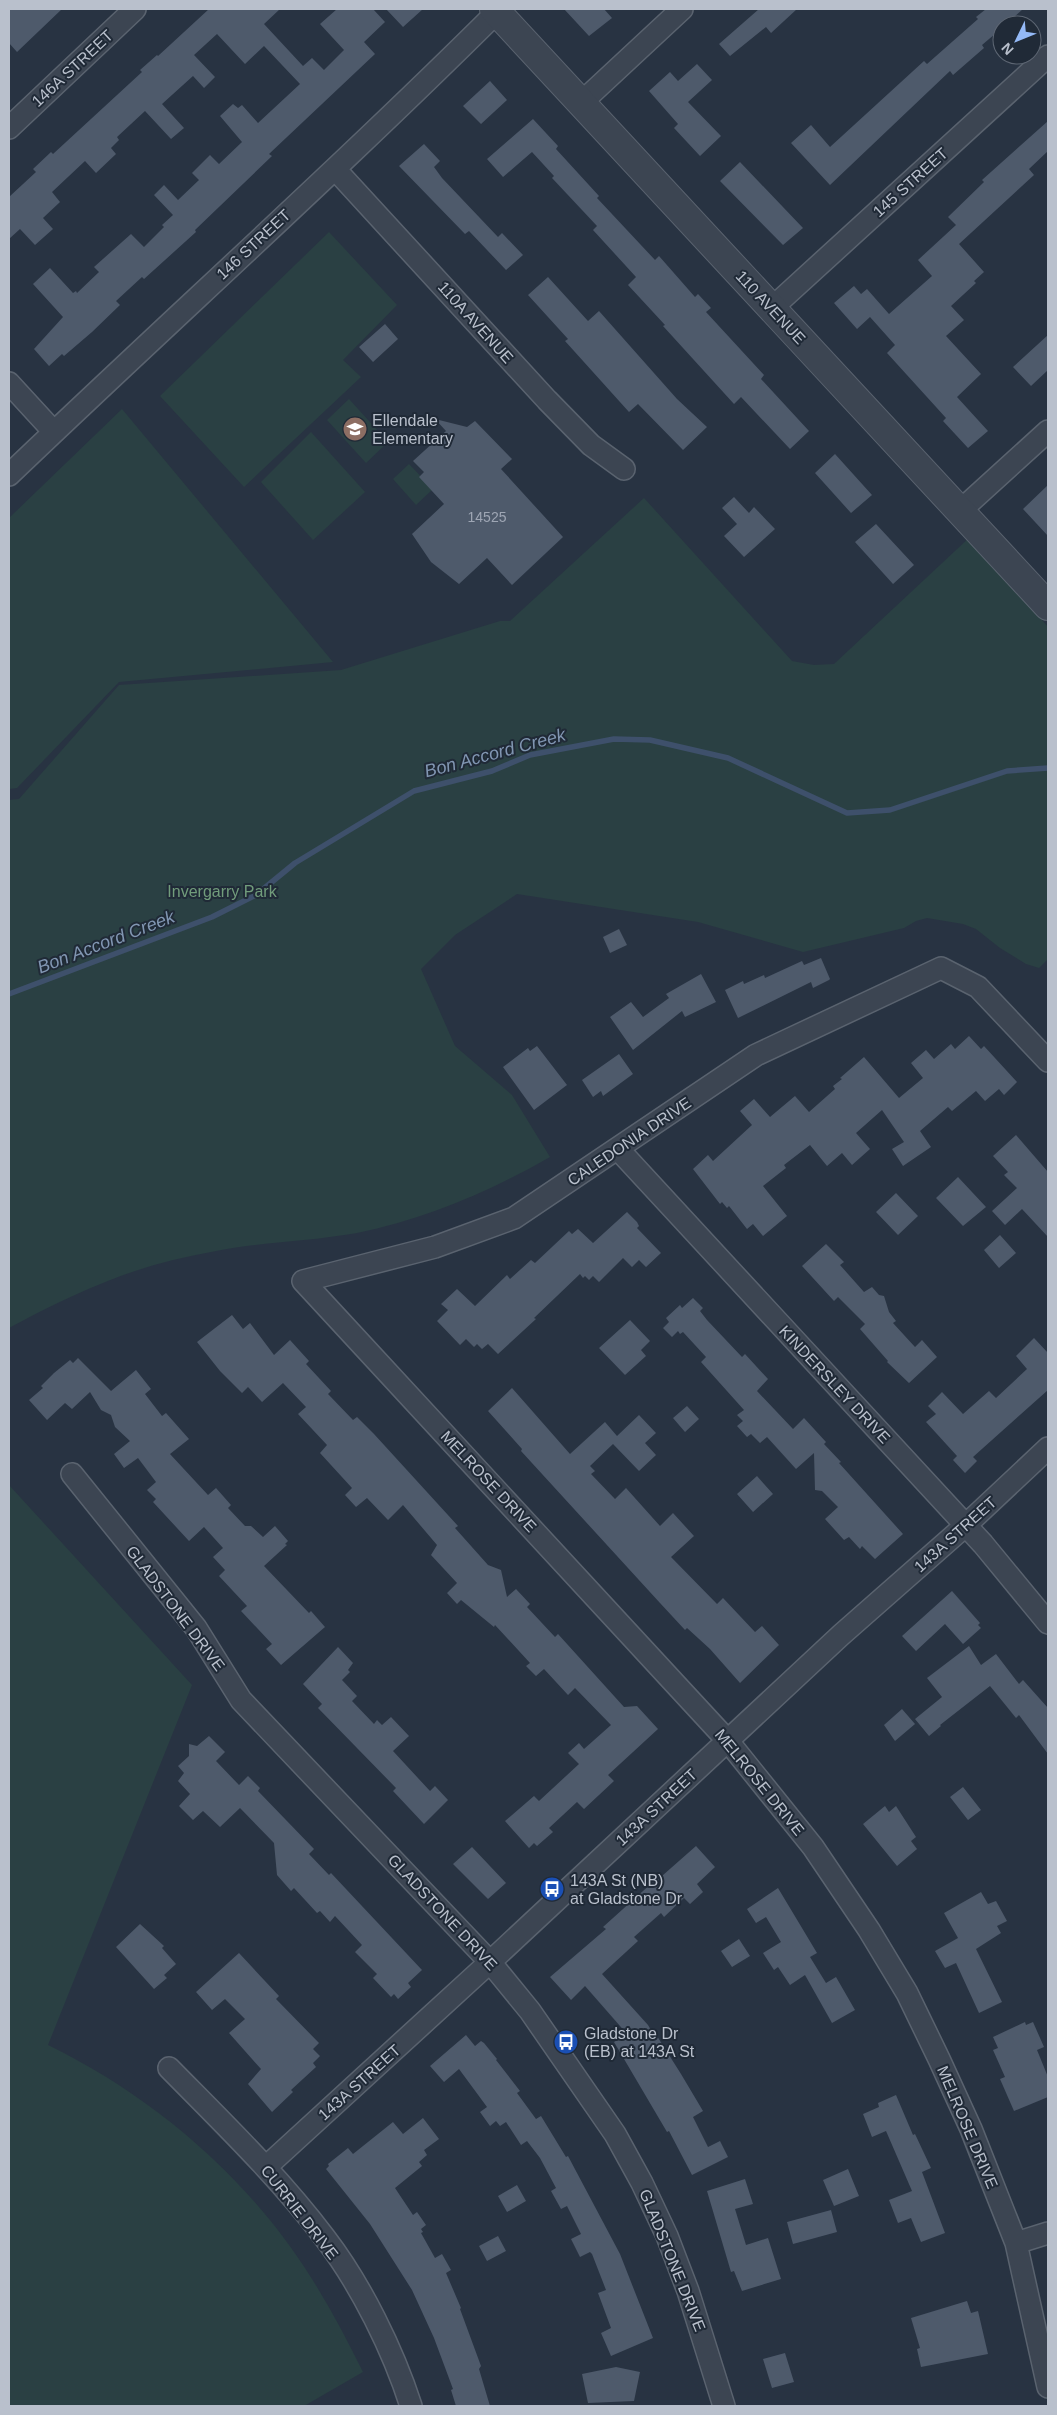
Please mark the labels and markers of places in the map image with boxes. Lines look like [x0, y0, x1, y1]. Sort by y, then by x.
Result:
place label: Ellendale Elementary [372, 412, 453, 447]
school or university icon: Ellendale Elementary [342, 416, 368, 442]
place label: 143A St (NB) at Gladstone Dr [570, 1872, 683, 1907]
bus stop icon: 143A St (NB) at Gladstone Dr [539, 1876, 565, 1902]
place label: Gladstone Dr (EB) at 143A St [584, 2025, 695, 2060]
bus stop icon: Gladstone Dr (EB) at 143A St [553, 2029, 579, 2055]

